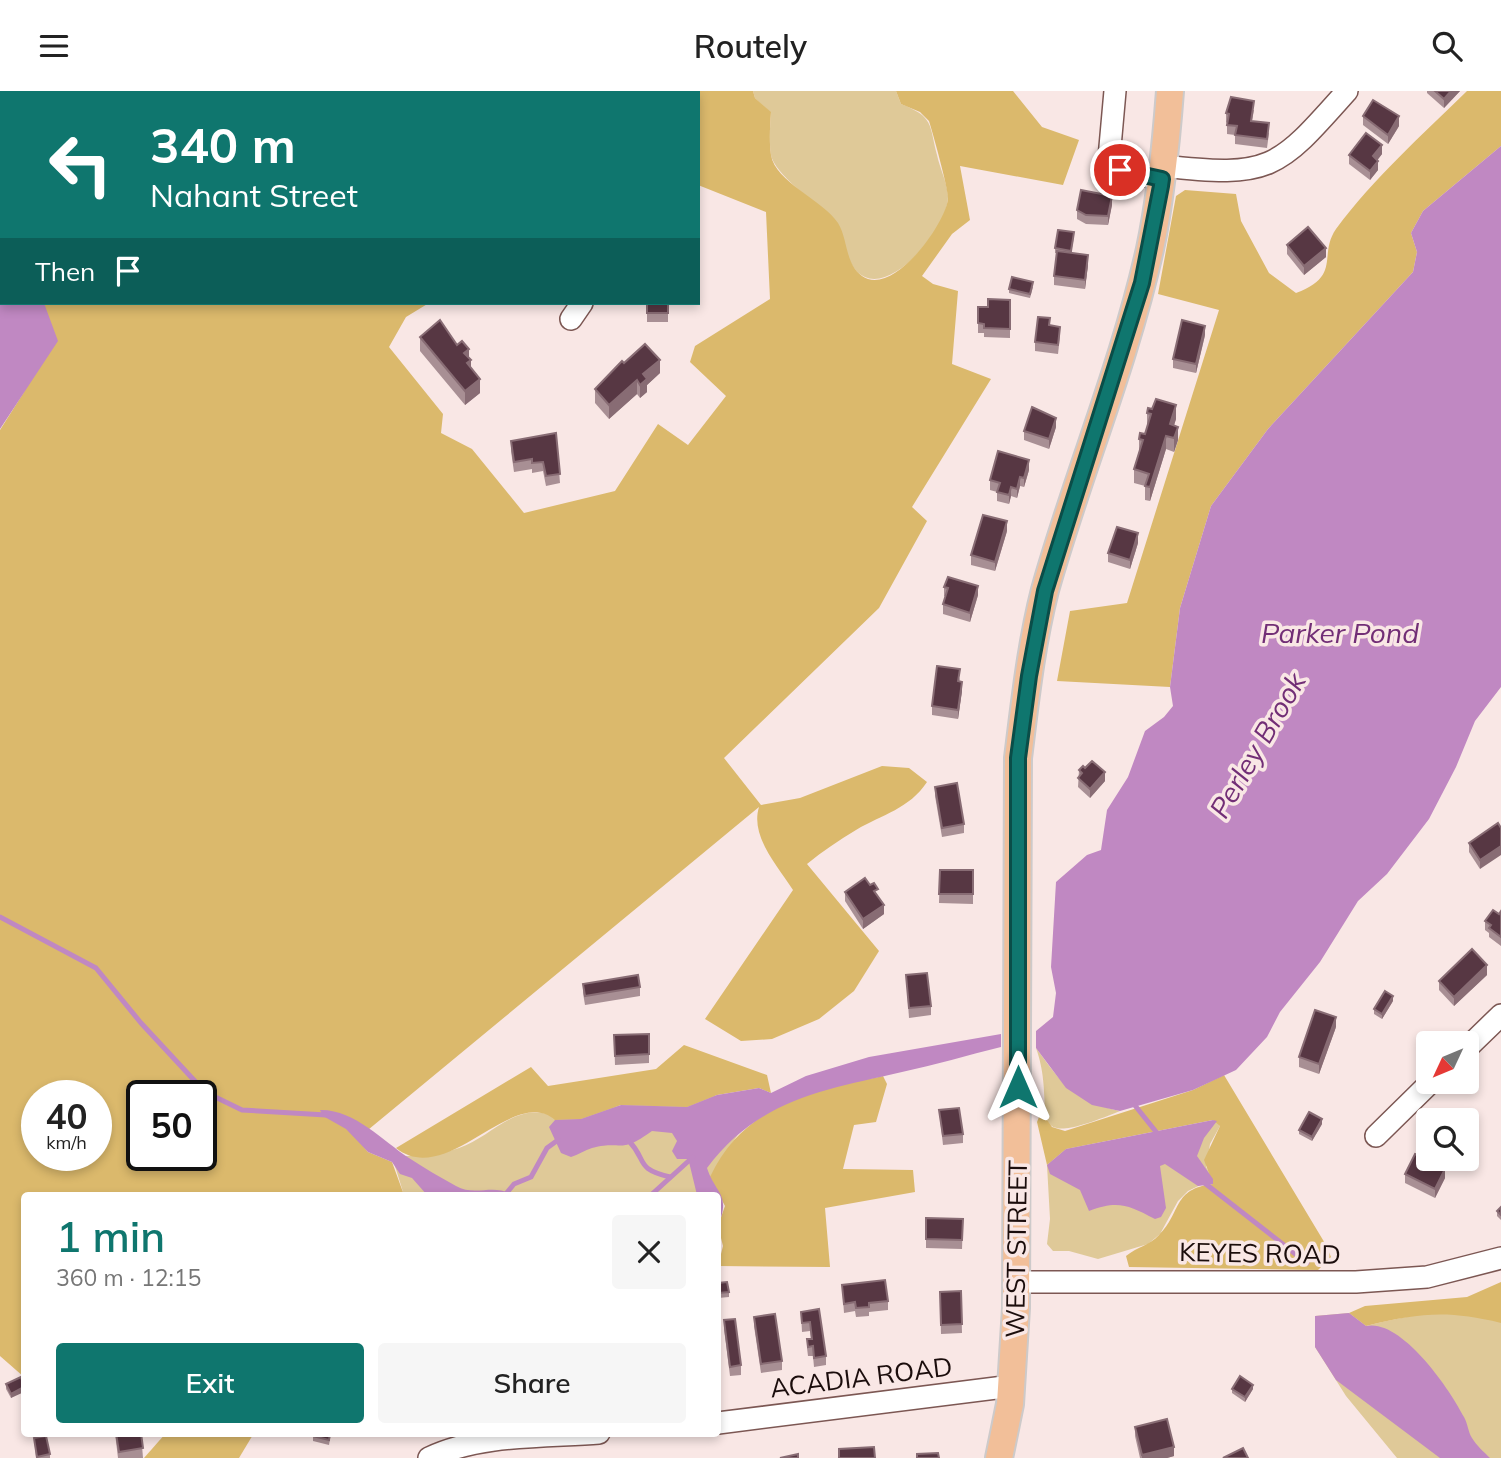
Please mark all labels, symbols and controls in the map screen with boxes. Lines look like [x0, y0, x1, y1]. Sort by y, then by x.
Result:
text: Routely [694, 26, 807, 66]
icon: menu [35, 27, 73, 65]
icon: search [1428, 27, 1466, 65]
text: 340 m [150, 114, 296, 175]
icon: left [35, 119, 126, 210]
pin [1090, 140, 1150, 200]
icon: arrive [1101, 151, 1139, 189]
text: Nahant Street [150, 175, 358, 215]
icon: arrive [109, 252, 147, 290]
text: Then [35, 255, 95, 288]
water label: Parker Pond [1261, 615, 1419, 650]
water label: Perley Brook [1201, 665, 1314, 824]
north arrow [1416, 1031, 1479, 1094]
map controls [1416, 1031, 1479, 1171]
position arrow [981, 1050, 1055, 1124]
speed limit sign: 50 [126, 1080, 217, 1171]
text: 40 [45, 1094, 88, 1138]
button: search [1416, 1108, 1479, 1171]
text: km/h [46, 1131, 87, 1154]
street label: WEST STREET [998, 1160, 1034, 1338]
text: 1 min [56, 1210, 165, 1263]
button: close [612, 1215, 686, 1289]
street label: KEYES ROAD [1179, 1235, 1341, 1271]
text: 360 m · 12:15 [56, 1263, 201, 1292]
button: Exit [56, 1343, 364, 1423]
button: Share [378, 1343, 686, 1423]
street label: ACADIA ROAD [768, 1349, 954, 1405]

